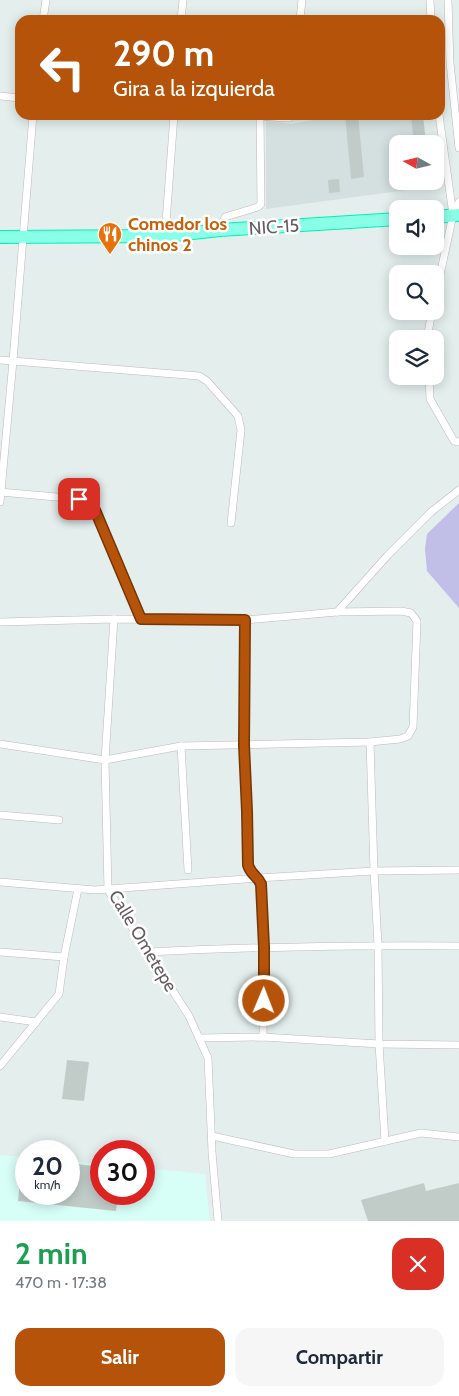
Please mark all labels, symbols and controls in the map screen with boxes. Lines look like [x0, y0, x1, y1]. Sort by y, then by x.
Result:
text: 290 m [113, 32, 214, 75]
icon: left [30, 35, 95, 100]
text: Gira a la izquierda [113, 75, 275, 102]
north arrow [389, 135, 444, 190]
map controls [389, 135, 444, 385]
button: sound [389, 200, 444, 255]
place label: Comedor los chinos 2 [128, 213, 227, 256]
street label: NIC-15 [248, 214, 300, 240]
restaurant icon: Comedor los chinos 2 [97, 221, 123, 255]
button: search [389, 265, 444, 320]
button: layers [389, 330, 444, 385]
pin [58, 478, 100, 520]
icon: arrive [65, 485, 93, 513]
street label: Calle Ometepe [104, 886, 182, 996]
position arrow [237, 974, 289, 1026]
speed limit sign: 30 [90, 1140, 155, 1205]
text: 20 [32, 1151, 63, 1181]
text: km/h [34, 1177, 61, 1192]
text: 2 min [15, 1235, 87, 1272]
button: close [392, 1238, 444, 1290]
text: 470 m · 17:38 [15, 1273, 107, 1292]
button: Salir [15, 1328, 225, 1386]
button: Compartir [235, 1328, 444, 1386]

